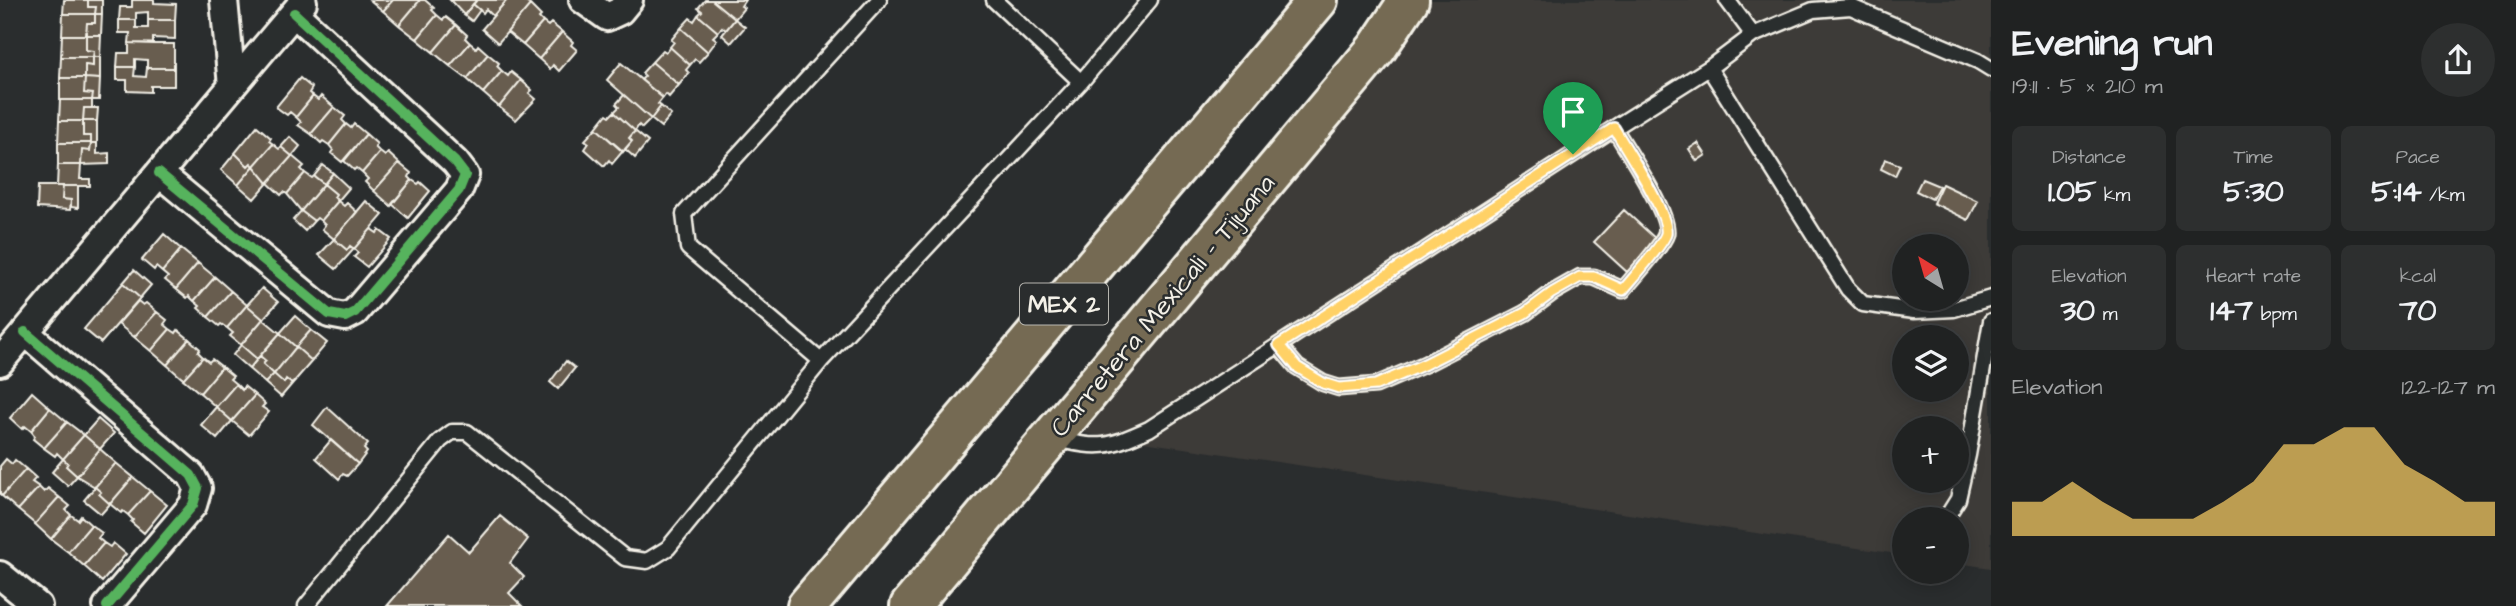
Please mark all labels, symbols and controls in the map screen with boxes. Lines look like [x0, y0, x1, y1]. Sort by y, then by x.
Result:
text: Evening run [2012, 18, 2213, 70]
button: share [2421, 23, 2495, 97]
text: 19:11 · 5 × 210 m [2012, 70, 2163, 102]
pin [1543, 82, 1603, 154]
icon: arrive [1554, 93, 1592, 131]
text: Distance [2052, 144, 2126, 171]
text: Time [2234, 144, 2273, 171]
text: Pace [2396, 144, 2440, 171]
street label: Carretera Mexicali - Tijuana [1042, 167, 1283, 445]
text: 1.05 [2048, 171, 2096, 213]
text: 5:30 [2223, 171, 2284, 213]
text: 5:14 [2371, 171, 2422, 213]
text: km [2096, 182, 2130, 209]
text: /km [2422, 182, 2464, 209]
north arrow [1892, 234, 1969, 312]
map controls [1892, 234, 1969, 584]
text: Elevation [2052, 263, 2127, 290]
text: Heart rate [2206, 263, 2301, 290]
text: kcal [2400, 263, 2436, 290]
road number: MEX 2 [1020, 284, 1108, 324]
text: 30 [2061, 290, 2095, 332]
text: 147 [2210, 290, 2253, 332]
text: 70 [2399, 290, 2437, 332]
text: m [2095, 301, 2117, 328]
text: bpm [2253, 301, 2297, 328]
button: layers [1892, 325, 1969, 402]
text: Elevation [2012, 371, 2103, 403]
text: 122–127 m [2401, 371, 2495, 403]
button: + [1892, 416, 1969, 493]
button: − [1892, 507, 1969, 584]

